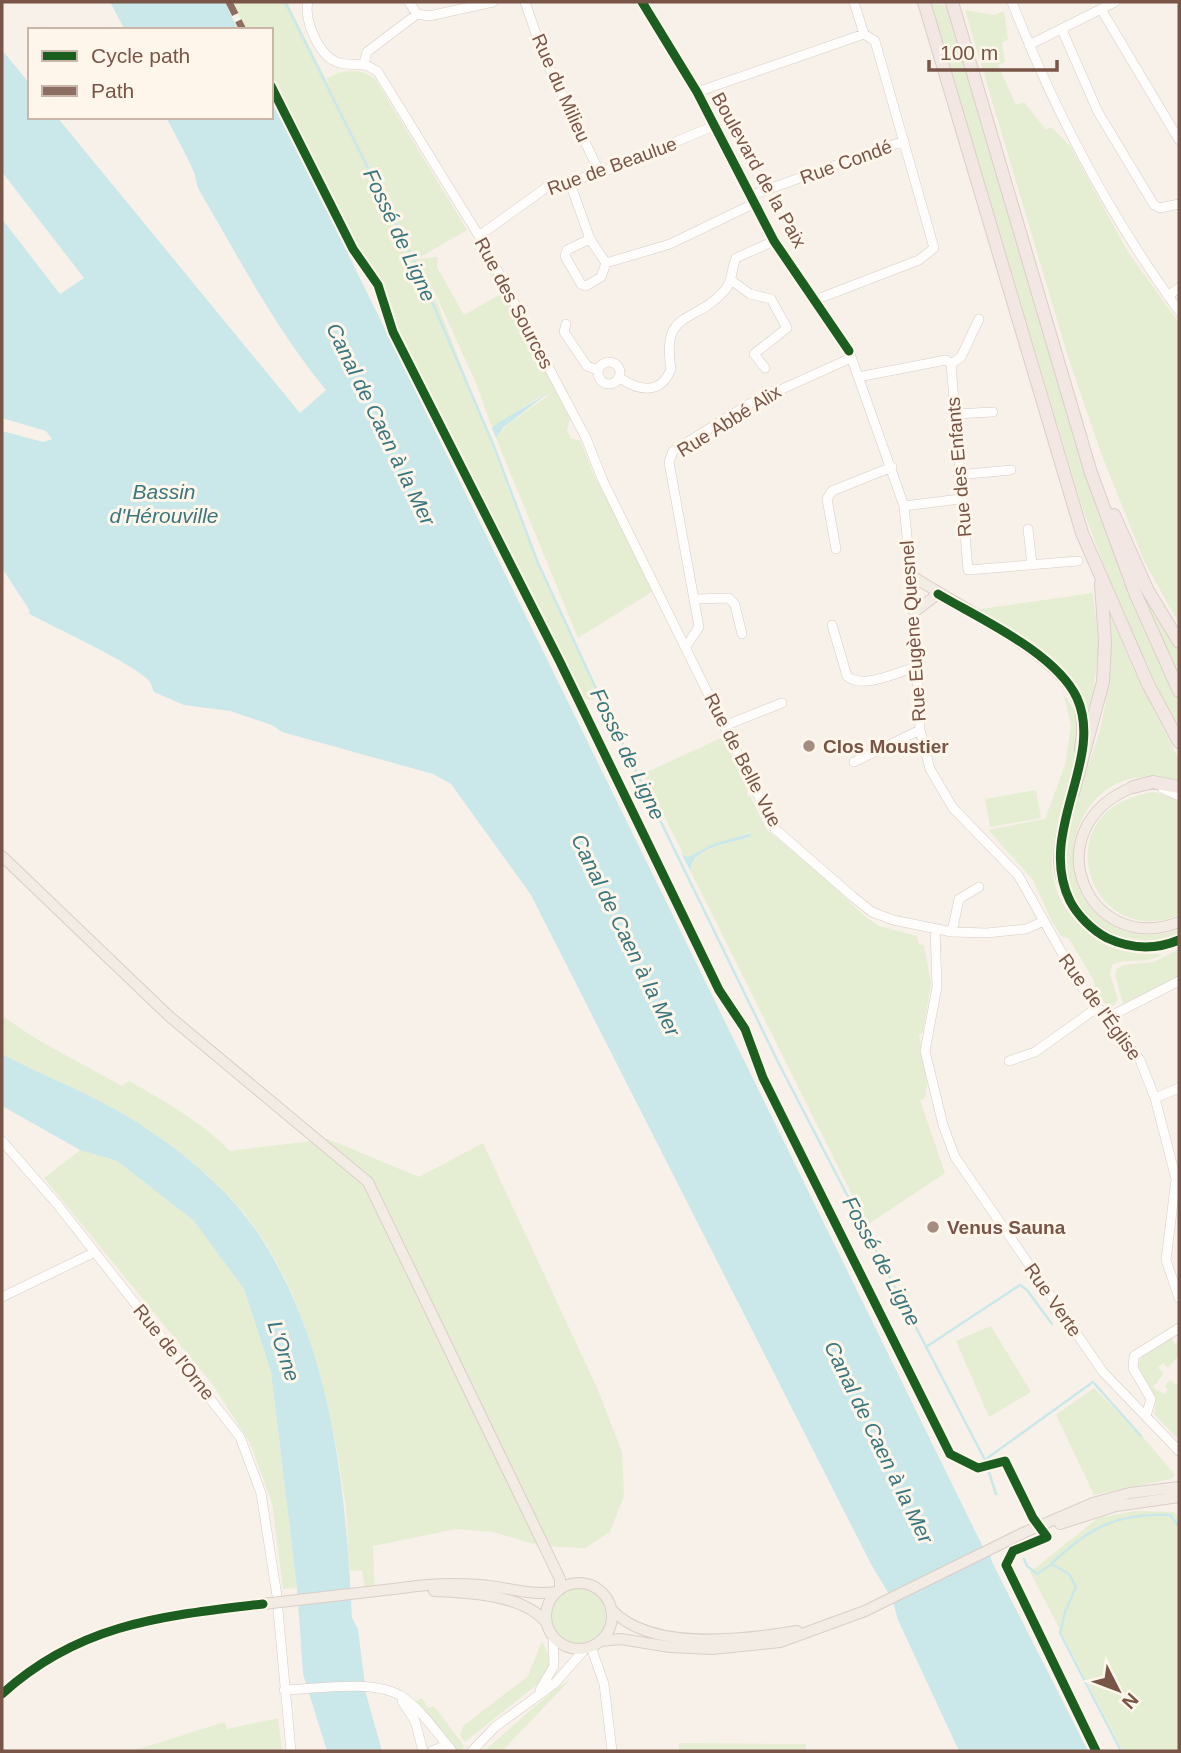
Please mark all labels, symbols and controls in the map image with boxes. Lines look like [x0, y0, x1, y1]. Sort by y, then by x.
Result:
legend [28, 28, 273, 119]
scale bar [929, 28, 1057, 72]
street label: Rue du Milieu [528, 31, 594, 145]
text: 100 m [940, 41, 998, 64]
text: Cycle path [91, 44, 190, 67]
text: Path [91, 79, 134, 102]
street label: Boulevard de la Paix [708, 89, 811, 252]
street label: Rue de Beaulue [544, 133, 680, 199]
street label: Rue Condé [797, 136, 895, 188]
water label: Fossé de Ligne [359, 165, 441, 305]
street label: Rue des Sources [471, 234, 557, 372]
water label: Canal de Caen à la Mer [322, 319, 440, 530]
street label: Rue Abbé Alix [673, 380, 785, 461]
street label: Rue des Enfants [942, 396, 976, 538]
water label: Bassin d'Hérouville [109, 480, 219, 527]
street label: Rue Eugène Quesnel [896, 540, 930, 722]
water label: Fossé de Ligne [586, 684, 670, 824]
street label: Rue de Belle Vue [700, 690, 786, 830]
place label: Clos Moustier [823, 736, 949, 757]
marker: Clos Moustier [801, 738, 817, 754]
water label: Canal de Caen à la Mer [567, 830, 685, 1041]
street label: Rue de l'Église [1054, 950, 1146, 1064]
water label: Fossé de Ligne [838, 1192, 926, 1330]
place label: Venus Sauna [947, 1217, 1066, 1238]
marker: Venus Sauna [925, 1219, 941, 1235]
street label: Rue Verte [1020, 1259, 1086, 1341]
street label: Rue de l'Orne [129, 1300, 219, 1404]
water label: L'Orne [263, 1318, 305, 1384]
water label: Canal de Caen à la Mer [820, 1337, 938, 1548]
north arrow [1083, 1655, 1153, 1725]
text: N [1118, 1689, 1143, 1713]

